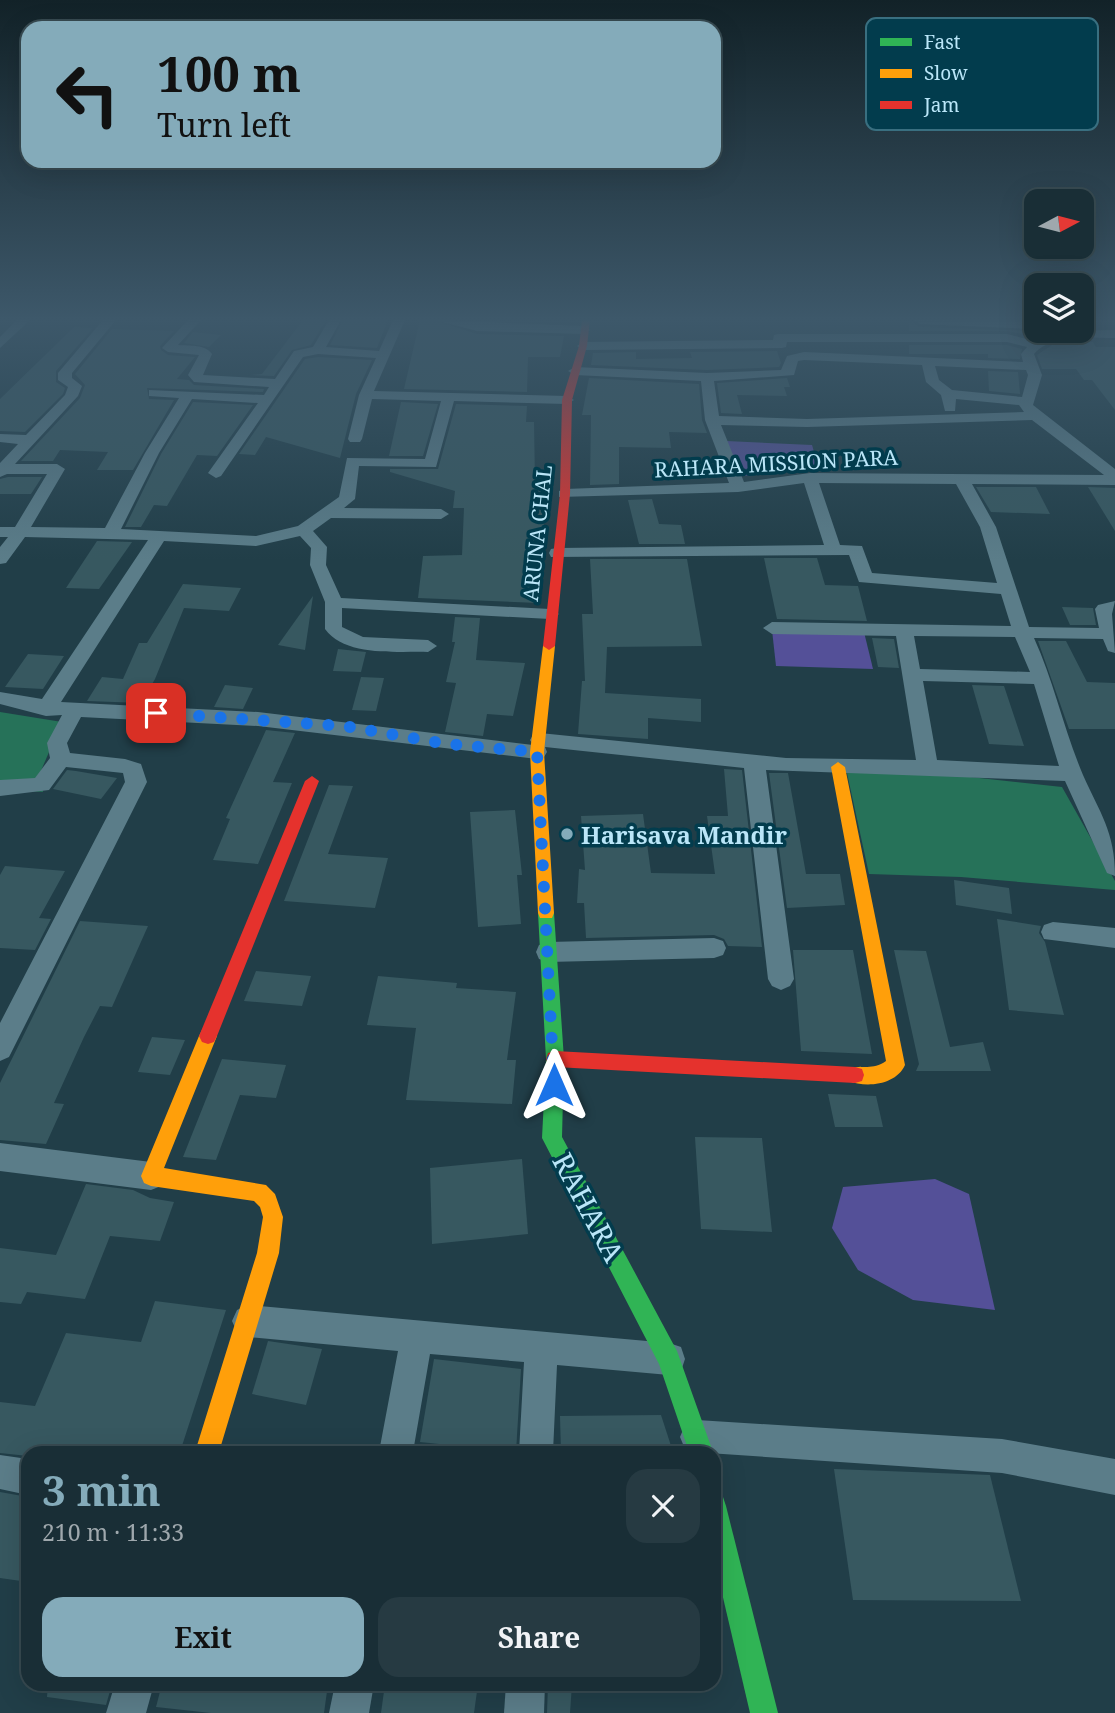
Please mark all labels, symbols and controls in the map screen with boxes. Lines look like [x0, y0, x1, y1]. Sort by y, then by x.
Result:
legend [866, 18, 1098, 130]
text: Fast [924, 29, 961, 55]
text: 100 m [157, 40, 301, 106]
icon: left [42, 49, 133, 140]
text: Slow [924, 60, 968, 86]
text: Jam [923, 92, 959, 118]
text: Turn left [157, 103, 291, 146]
north arrow [1024, 189, 1094, 259]
map controls [1024, 189, 1094, 343]
button: layers [1024, 273, 1094, 343]
street label: RAHARA MISSION PARA [653, 443, 899, 483]
street label: ARUNA CHAL [516, 463, 558, 603]
pin [126, 683, 186, 743]
icon: arrive [137, 694, 175, 732]
place label: Harisava Mandir [581, 818, 787, 851]
marker: Harisava Mandir [559, 826, 575, 842]
position arrow [517, 1048, 591, 1122]
street label: RAHARA [544, 1146, 634, 1268]
text: 3 min [42, 1461, 161, 1518]
button: close [626, 1469, 700, 1543]
text: 210 m · 11:33 [42, 1516, 184, 1548]
button: Exit [42, 1597, 364, 1677]
button: Share [378, 1597, 700, 1677]

